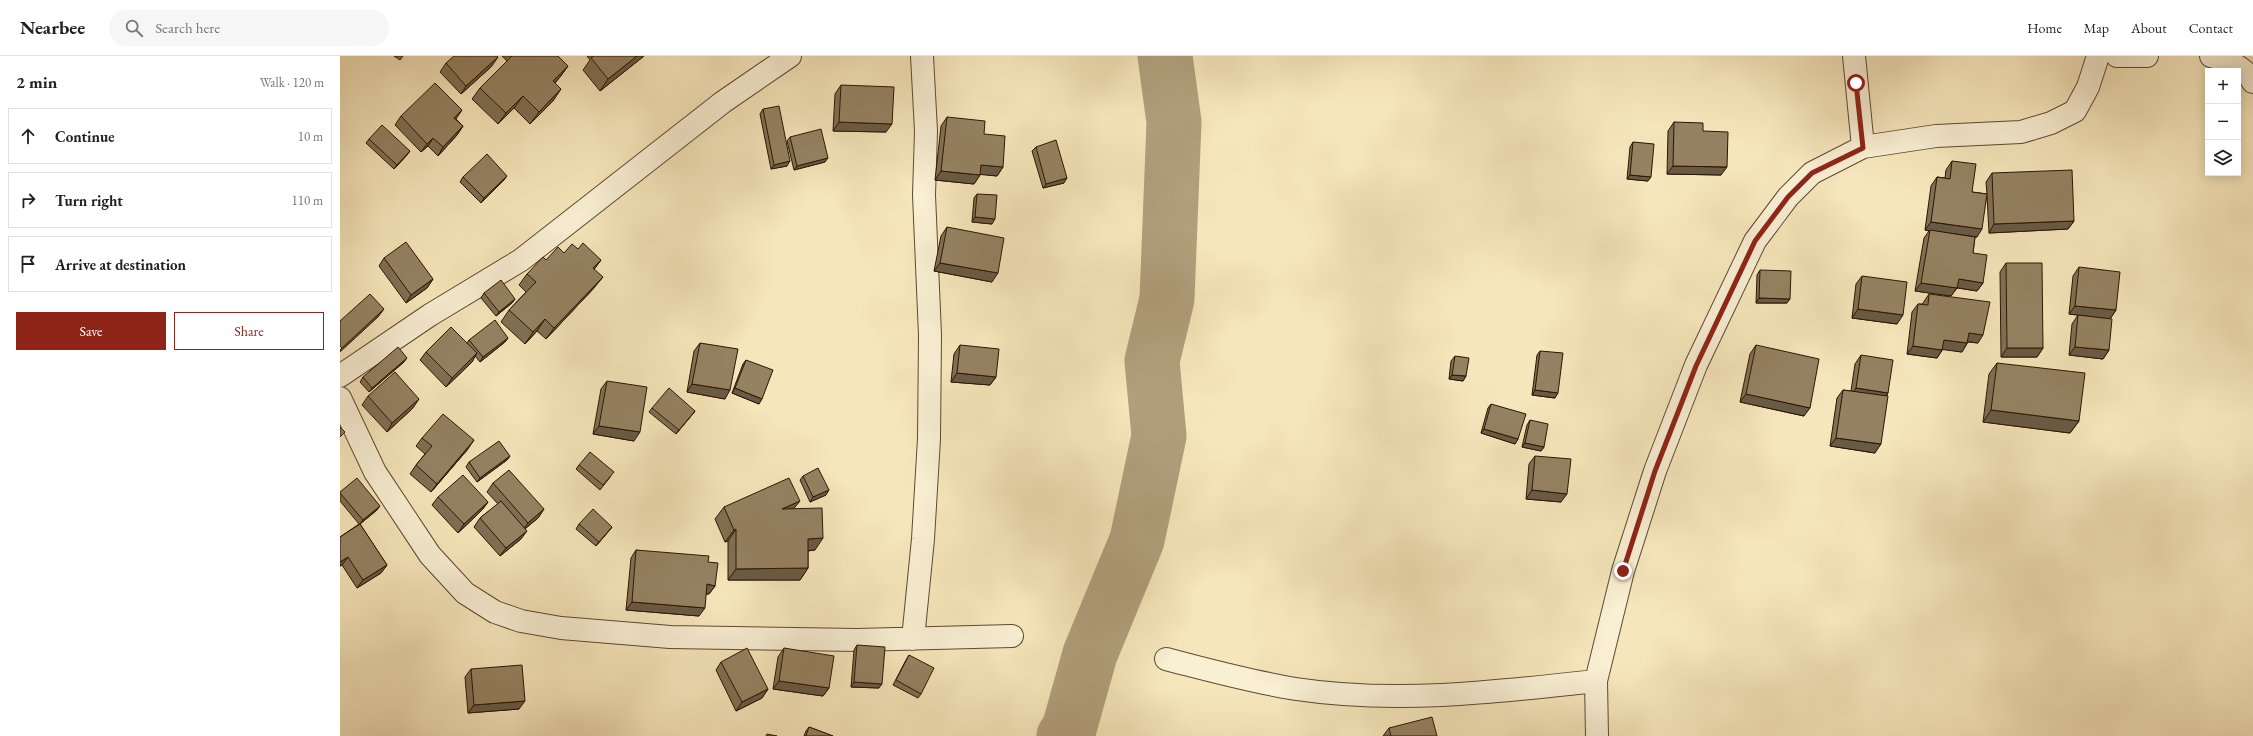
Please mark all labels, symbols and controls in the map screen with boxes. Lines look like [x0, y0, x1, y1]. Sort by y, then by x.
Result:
search box [109, 10, 389, 46]
text: Nearbee [20, 15, 85, 40]
icon: search [123, 17, 145, 39]
text: Search here [155, 18, 220, 37]
text: Home [2027, 19, 2062, 37]
text: Map [2084, 19, 2109, 37]
text: About [2131, 19, 2167, 37]
text: Contact [2189, 19, 2233, 37]
map controls [2205, 68, 2241, 176]
button: + [2205, 68, 2241, 104]
text: 2 min [16, 71, 57, 93]
text: Walk · 120 m [260, 74, 324, 91]
route start [1847, 74, 1865, 92]
button: − [2205, 104, 2241, 140]
icon: ahead [17, 125, 39, 147]
text: Continue [55, 127, 115, 146]
text: 10 m [298, 128, 323, 145]
button: layers [2205, 140, 2241, 176]
icon: right [17, 189, 39, 211]
text: Turn right [55, 191, 123, 210]
text: 110 m [292, 192, 323, 209]
icon: arrive [17, 253, 39, 275]
text: Arrive at destination [55, 255, 186, 274]
button: Save [16, 312, 166, 350]
button: Share [174, 312, 324, 350]
route end [1614, 562, 1632, 580]

